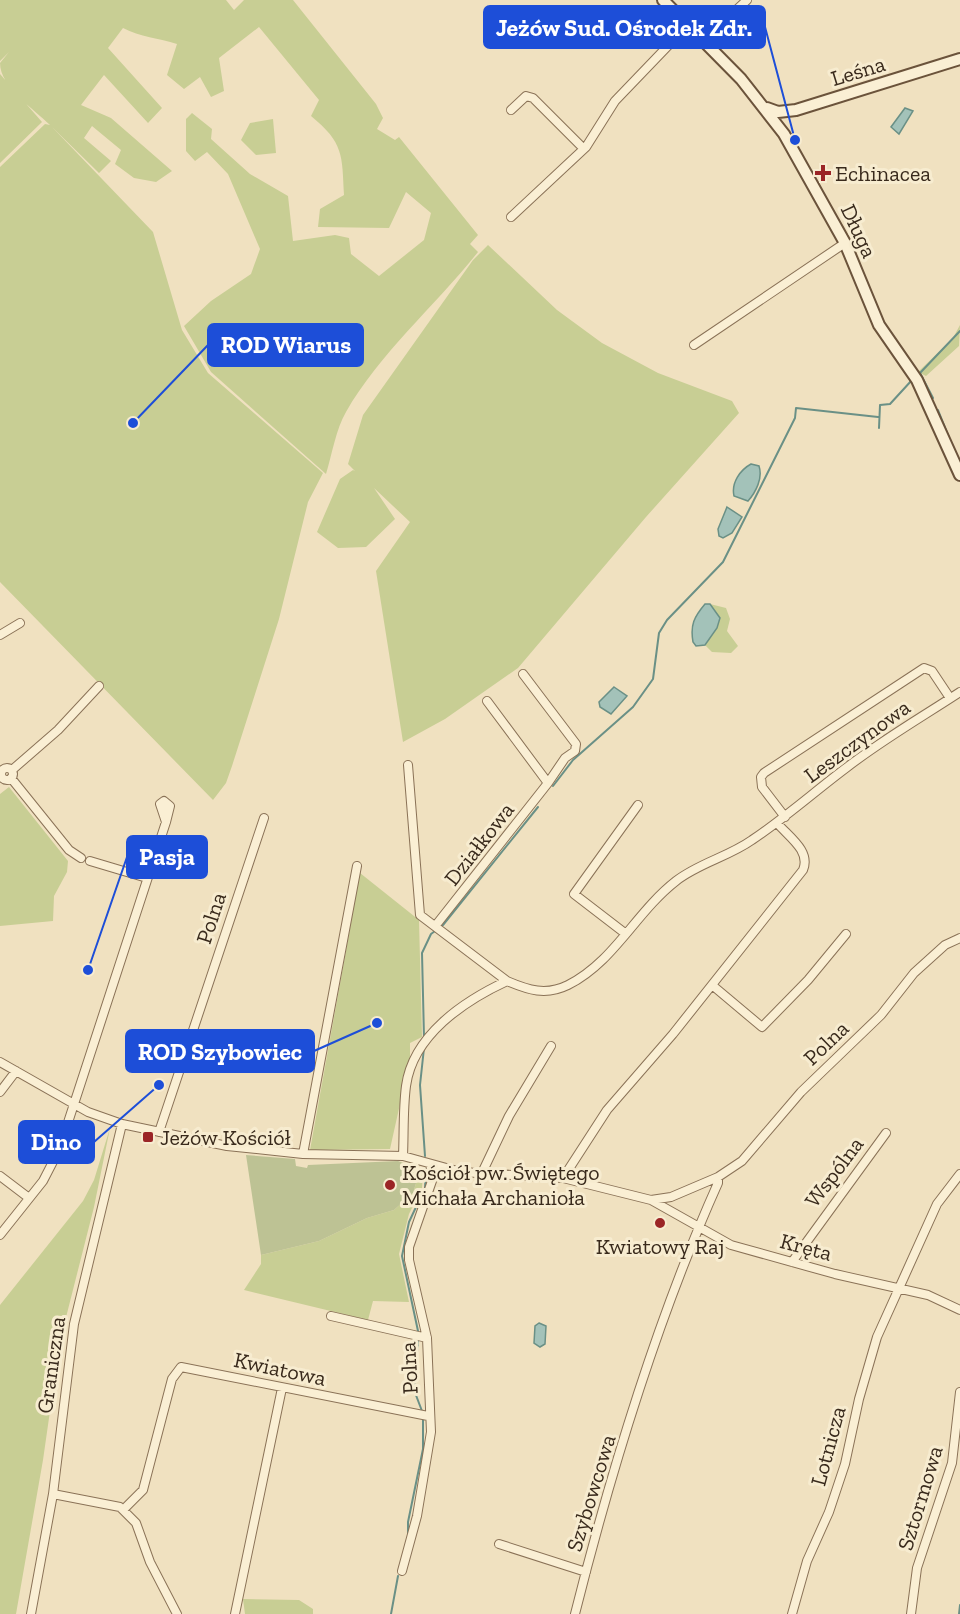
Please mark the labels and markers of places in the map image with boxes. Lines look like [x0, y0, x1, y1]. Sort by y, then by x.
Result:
callout: Jeżów Sud. Ośrodek Zdr. [484, 6, 765, 48]
place label: Echinacea [835, 160, 931, 187]
marker: Echinacea [816, 166, 830, 180]
callout: ROD Wiarus [208, 324, 363, 366]
callout: Pasja [127, 836, 207, 878]
callout: ROD Szybowiec [126, 1030, 314, 1072]
callout: Dino [19, 1121, 94, 1163]
place label: Jeżów Kościół [160, 1124, 291, 1151]
marker: Jeżów Kościół [141, 1130, 155, 1144]
place label: Kościół pw. Świętego Michała Archanioła [402, 1159, 599, 1211]
marker: Kościół pw. Świętego Michała Archanioła [383, 1178, 397, 1192]
marker: Kwiatowy Raj [653, 1216, 667, 1230]
place label: Kwiatowy Raj [596, 1233, 724, 1260]

